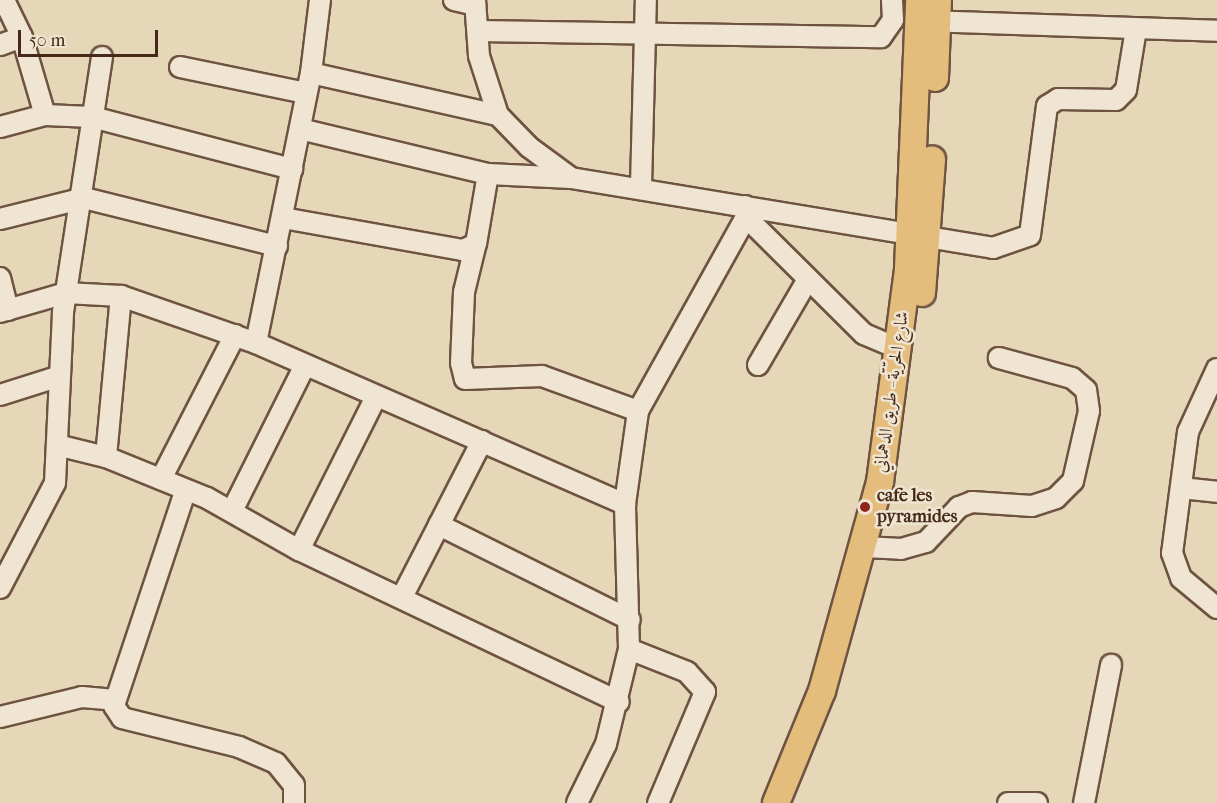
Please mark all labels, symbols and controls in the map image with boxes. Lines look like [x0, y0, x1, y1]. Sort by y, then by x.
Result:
scale bar [21, 18, 160, 56]
text: 50 m [29, 30, 65, 51]
street label: شارع الحرّيّة - طريق الدهماني [870, 310, 914, 474]
place label: cafe les pyramides [877, 486, 957, 528]
marker: cafe les pyramides [858, 500, 872, 514]

